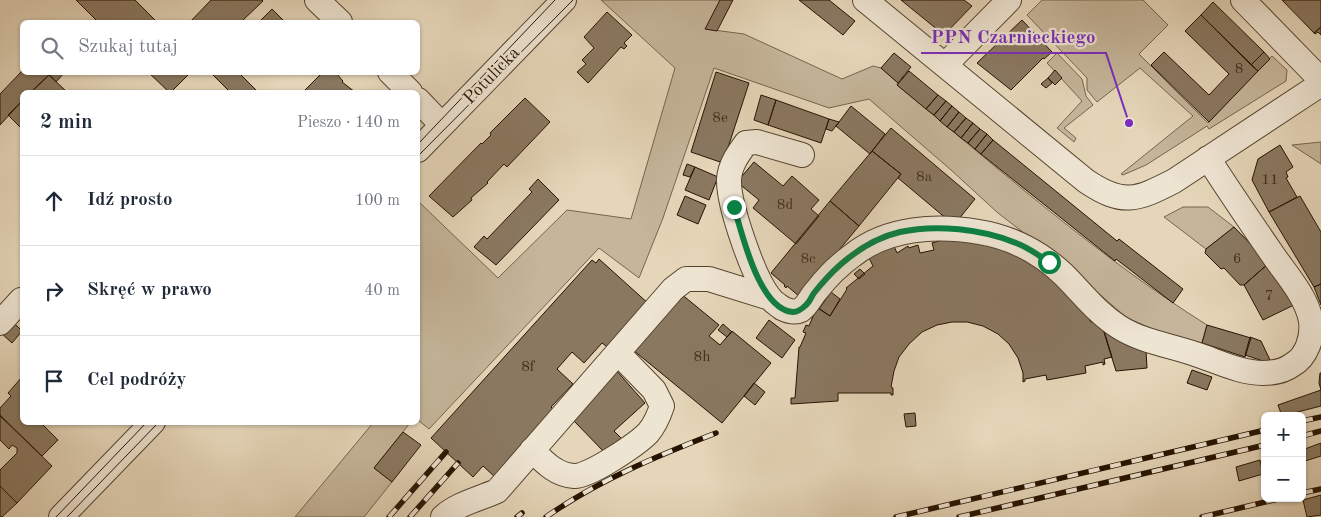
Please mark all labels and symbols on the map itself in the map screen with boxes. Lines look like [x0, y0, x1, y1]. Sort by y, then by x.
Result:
callout: PPN Czarnieckiego [921, 19, 1106, 53]
text: PPN Czarnieckiego [930, 29, 1096, 48]
street label: Potulicka [460, 43, 523, 108]
house number: 8 [1235, 62, 1243, 77]
house number: 8e [712, 111, 728, 126]
house number: 8a [916, 170, 933, 185]
house number: 11 [1261, 173, 1279, 188]
route end [723, 196, 746, 219]
house number: 8d [777, 198, 793, 213]
route start [1038, 251, 1061, 274]
house number: 8c [800, 252, 816, 267]
house number: 6 [1233, 252, 1241, 267]
house number: 7 [1265, 289, 1273, 304]
house number: 8h [694, 350, 710, 365]
house number: 8f [521, 360, 536, 375]

